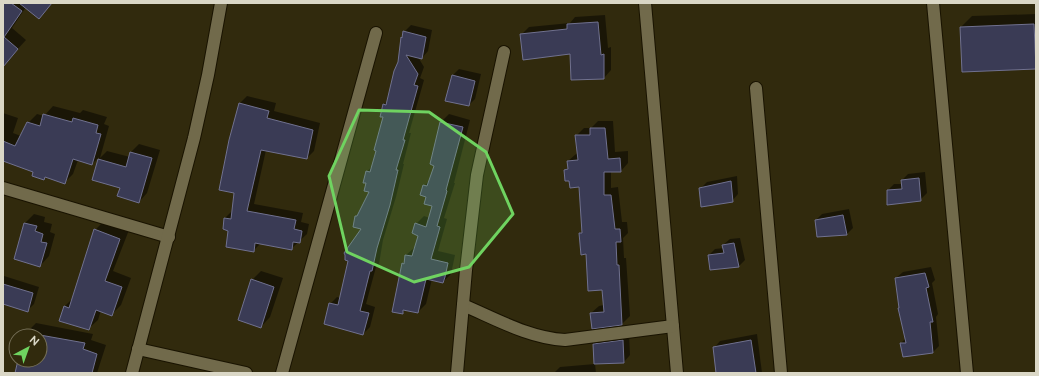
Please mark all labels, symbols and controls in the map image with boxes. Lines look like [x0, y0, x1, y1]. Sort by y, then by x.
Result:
north arrow [8, 328, 48, 368]
text: N [27, 333, 42, 348]

